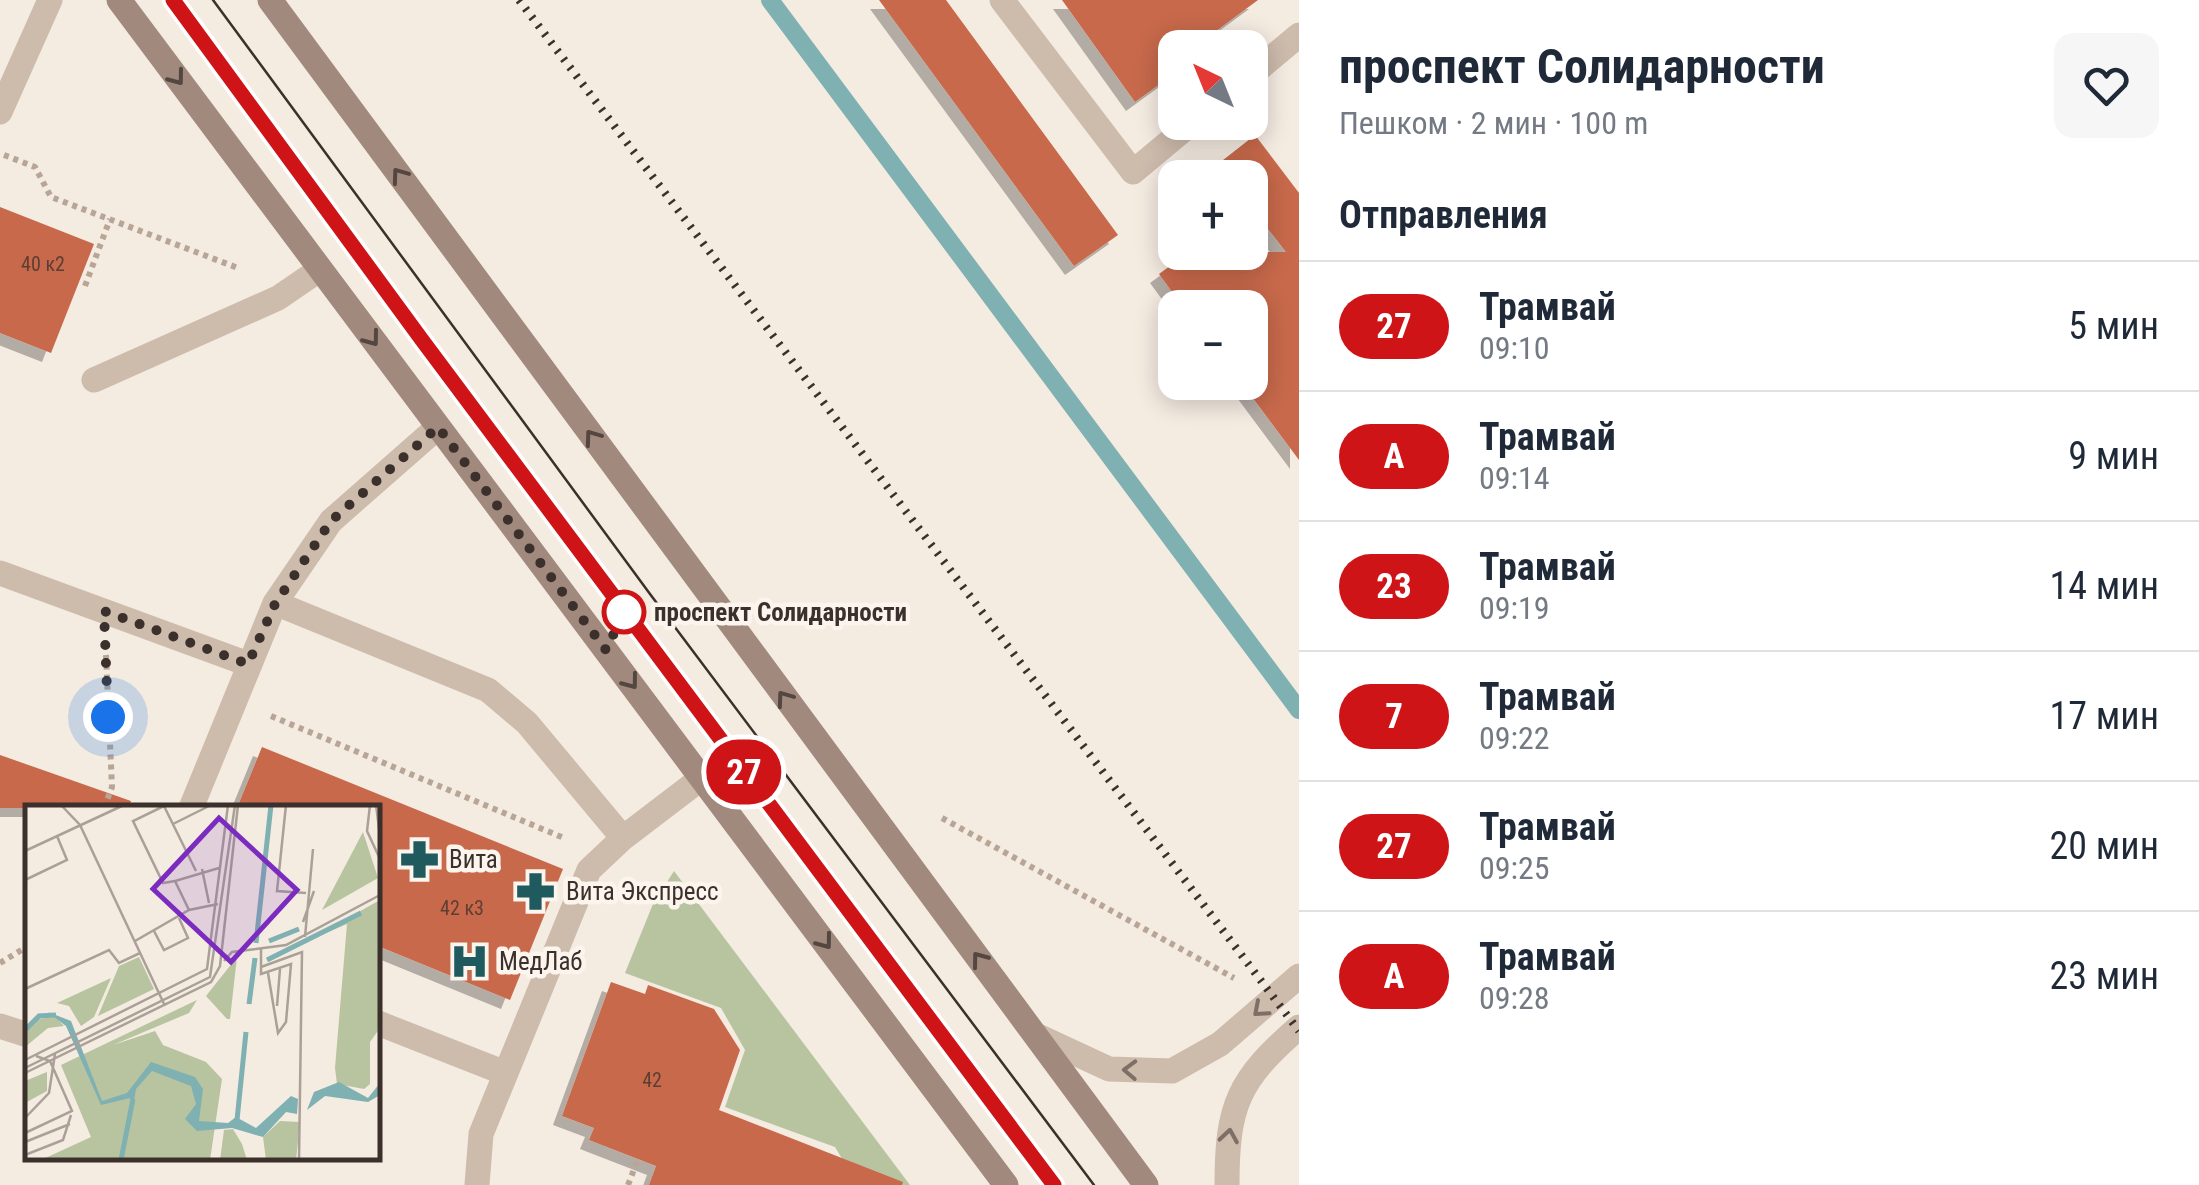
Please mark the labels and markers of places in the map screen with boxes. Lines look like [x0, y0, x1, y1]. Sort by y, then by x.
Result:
marker: проспект Солидарности [603, 591, 645, 633]
place label: проспект Солидарности [654, 598, 907, 627]
pharmacy icon: Вита [398, 838, 440, 880]
place label: Вита [449, 845, 498, 874]
pharmacy icon: Вита Экспресс [515, 870, 557, 912]
place label: Вита Экспресс [566, 877, 719, 906]
hospital icon: МедЛаб [448, 940, 490, 982]
place label: МедЛаб [499, 947, 583, 976]

